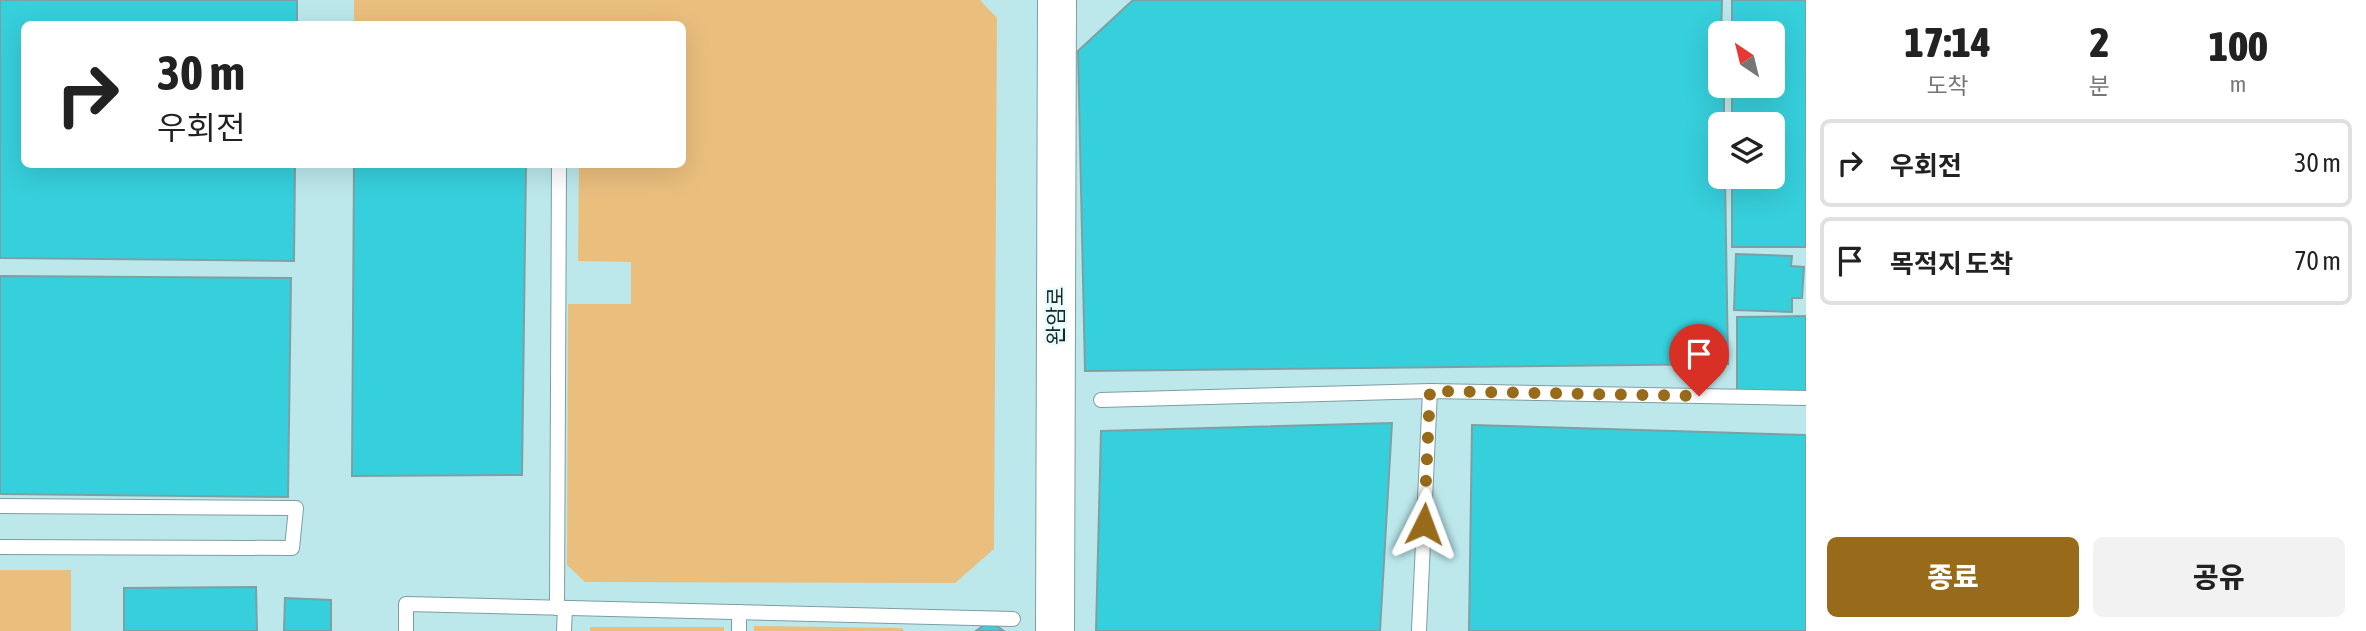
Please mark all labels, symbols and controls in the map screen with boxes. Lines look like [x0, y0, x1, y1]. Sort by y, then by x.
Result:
text: 17:14 [1904, 18, 1991, 66]
text: 2 [2090, 18, 2109, 66]
north arrow [1708, 21, 1785, 98]
map controls [1708, 21, 1785, 189]
text: 100 [2208, 22, 2268, 70]
text: 30 m [157, 44, 245, 100]
icon: right [42, 49, 133, 140]
text: m [2230, 71, 2246, 97]
text: 도착 [1926, 73, 1969, 99]
text: 분 [2089, 73, 2110, 99]
text: 우회전 [157, 109, 245, 146]
button: layers [1708, 112, 1785, 189]
icon: right [1831, 144, 1869, 182]
text: 30 m [2294, 148, 2341, 178]
text: 우회전 [1890, 151, 1962, 181]
icon: arrive [1831, 242, 1869, 280]
text: 70 m [2294, 246, 2341, 276]
text: 목적지 도착 [1890, 249, 2013, 279]
street label: 완암로 [1043, 287, 1067, 345]
pin [1669, 324, 1729, 396]
icon: arrive [1680, 335, 1718, 373]
position arrow [1387, 487, 1461, 561]
button: 종료 [1827, 537, 2079, 617]
button: 공유 [2093, 537, 2345, 617]

